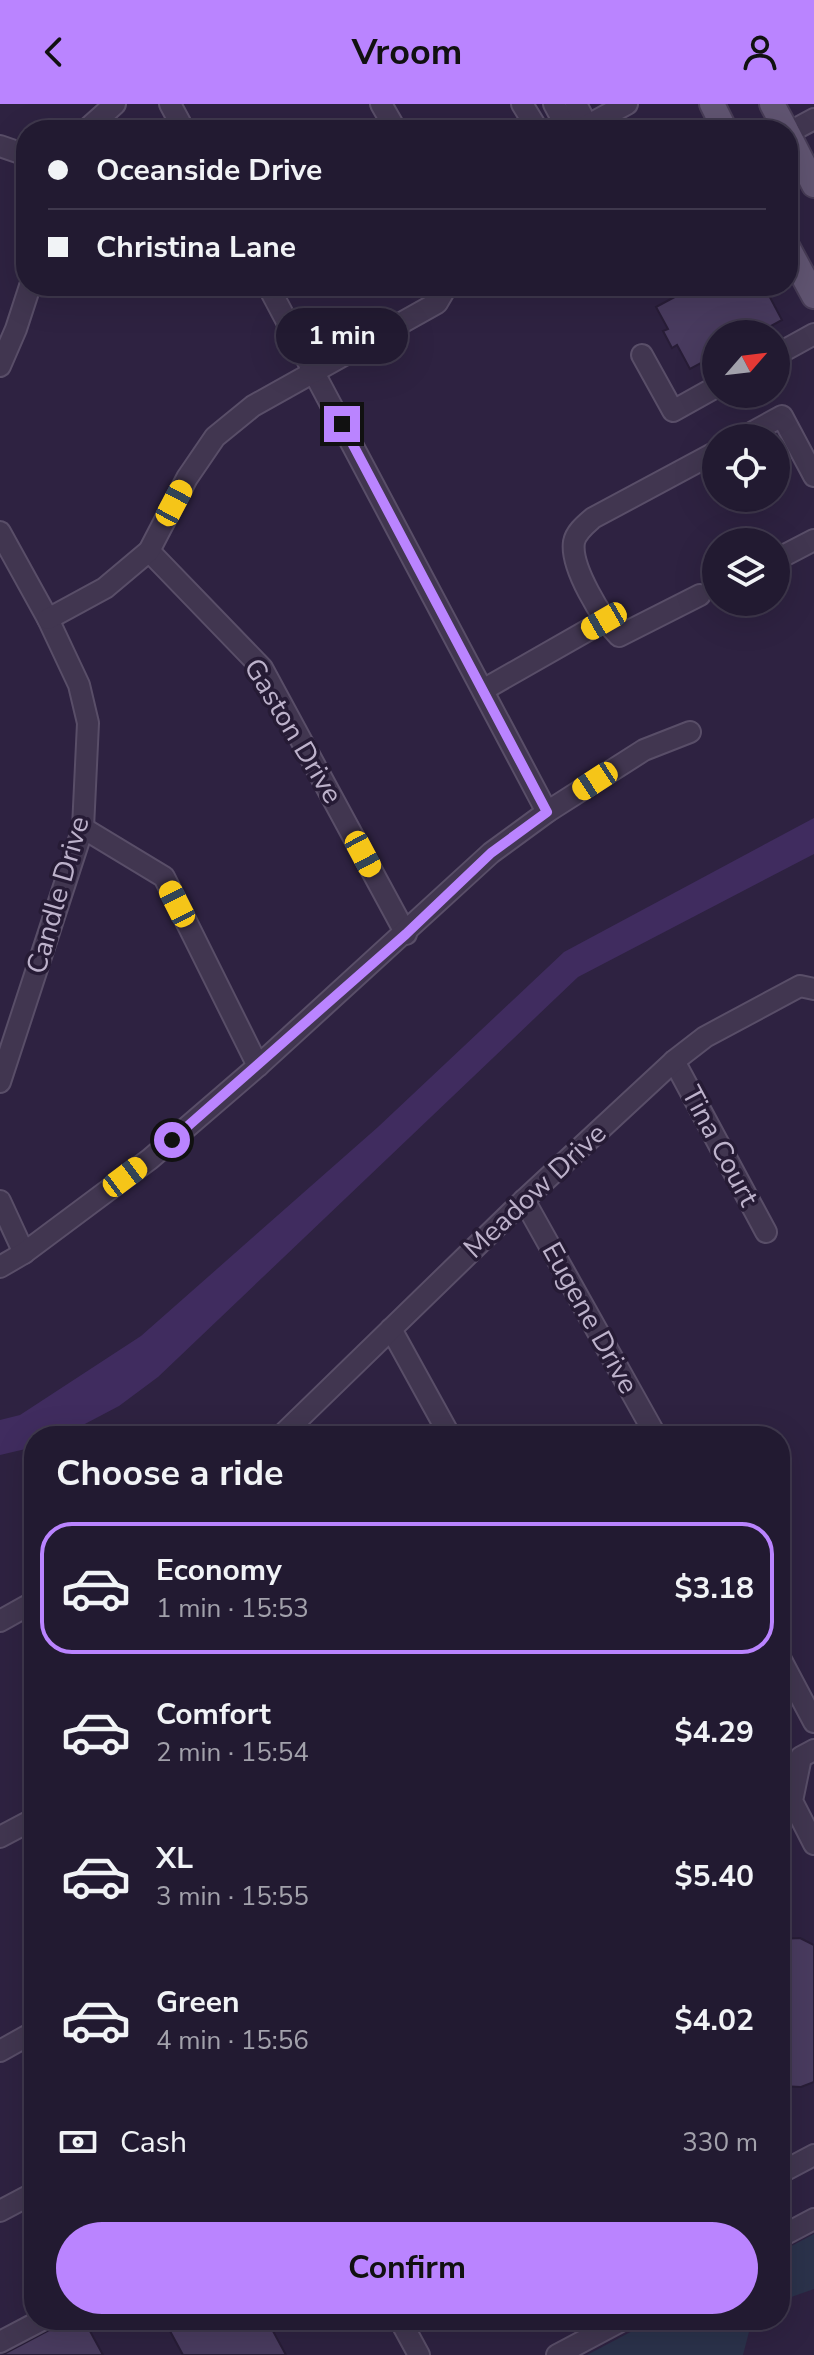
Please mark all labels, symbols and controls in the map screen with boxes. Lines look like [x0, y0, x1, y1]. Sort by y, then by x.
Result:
text: Vroom [352, 28, 462, 77]
icon: back [32, 30, 76, 74]
icon: person [738, 30, 782, 74]
text: Oceanside Drive [96, 150, 322, 191]
text: Christina Lane [96, 227, 296, 268]
callout: 1 min [276, 308, 408, 364]
text: 1 min [308, 318, 376, 353]
north arrow [702, 320, 790, 408]
map controls [702, 320, 790, 616]
route end [324, 406, 360, 442]
button: locate [702, 424, 790, 512]
car [152, 476, 196, 530]
button: layers [702, 528, 790, 616]
car [577, 599, 631, 643]
street label: Gaston Drive [235, 651, 351, 811]
car [568, 758, 622, 804]
street label: Candle Drive [17, 812, 99, 978]
car [341, 827, 385, 881]
car [155, 877, 199, 931]
street label: Tina Court [672, 1079, 768, 1213]
street label: Meadow Drive [455, 1115, 615, 1267]
route start [154, 1122, 190, 1158]
car [99, 1153, 151, 1201]
street label: Eugene Drive [533, 1235, 647, 1401]
text: Choose a ride [56, 1449, 284, 1498]
text: Economy [156, 1550, 282, 1591]
icon: car [60, 1552, 132, 1624]
text: $3.18 [675, 1568, 754, 1609]
text: 1 min · 15:53 [156, 1591, 309, 1626]
text: Comfort [156, 1694, 271, 1735]
icon: car [60, 1696, 132, 1768]
text: $4.29 [675, 1712, 754, 1753]
text: 2 min · 15:54 [156, 1735, 309, 1770]
text: XL [156, 1838, 193, 1879]
icon: car [60, 1840, 132, 1912]
text: $5.40 [675, 1856, 754, 1897]
text: 3 min · 15:55 [156, 1879, 309, 1914]
text: Green [156, 1982, 240, 2023]
icon: car [60, 1984, 132, 2056]
text: $4.02 [675, 2000, 754, 2041]
text: 4 min · 15:56 [156, 2023, 309, 2058]
icon: cash [56, 2120, 100, 2164]
text: Cash [120, 2122, 187, 2163]
text: 330 m [682, 2125, 758, 2160]
button: Confirm [56, 2222, 758, 2314]

